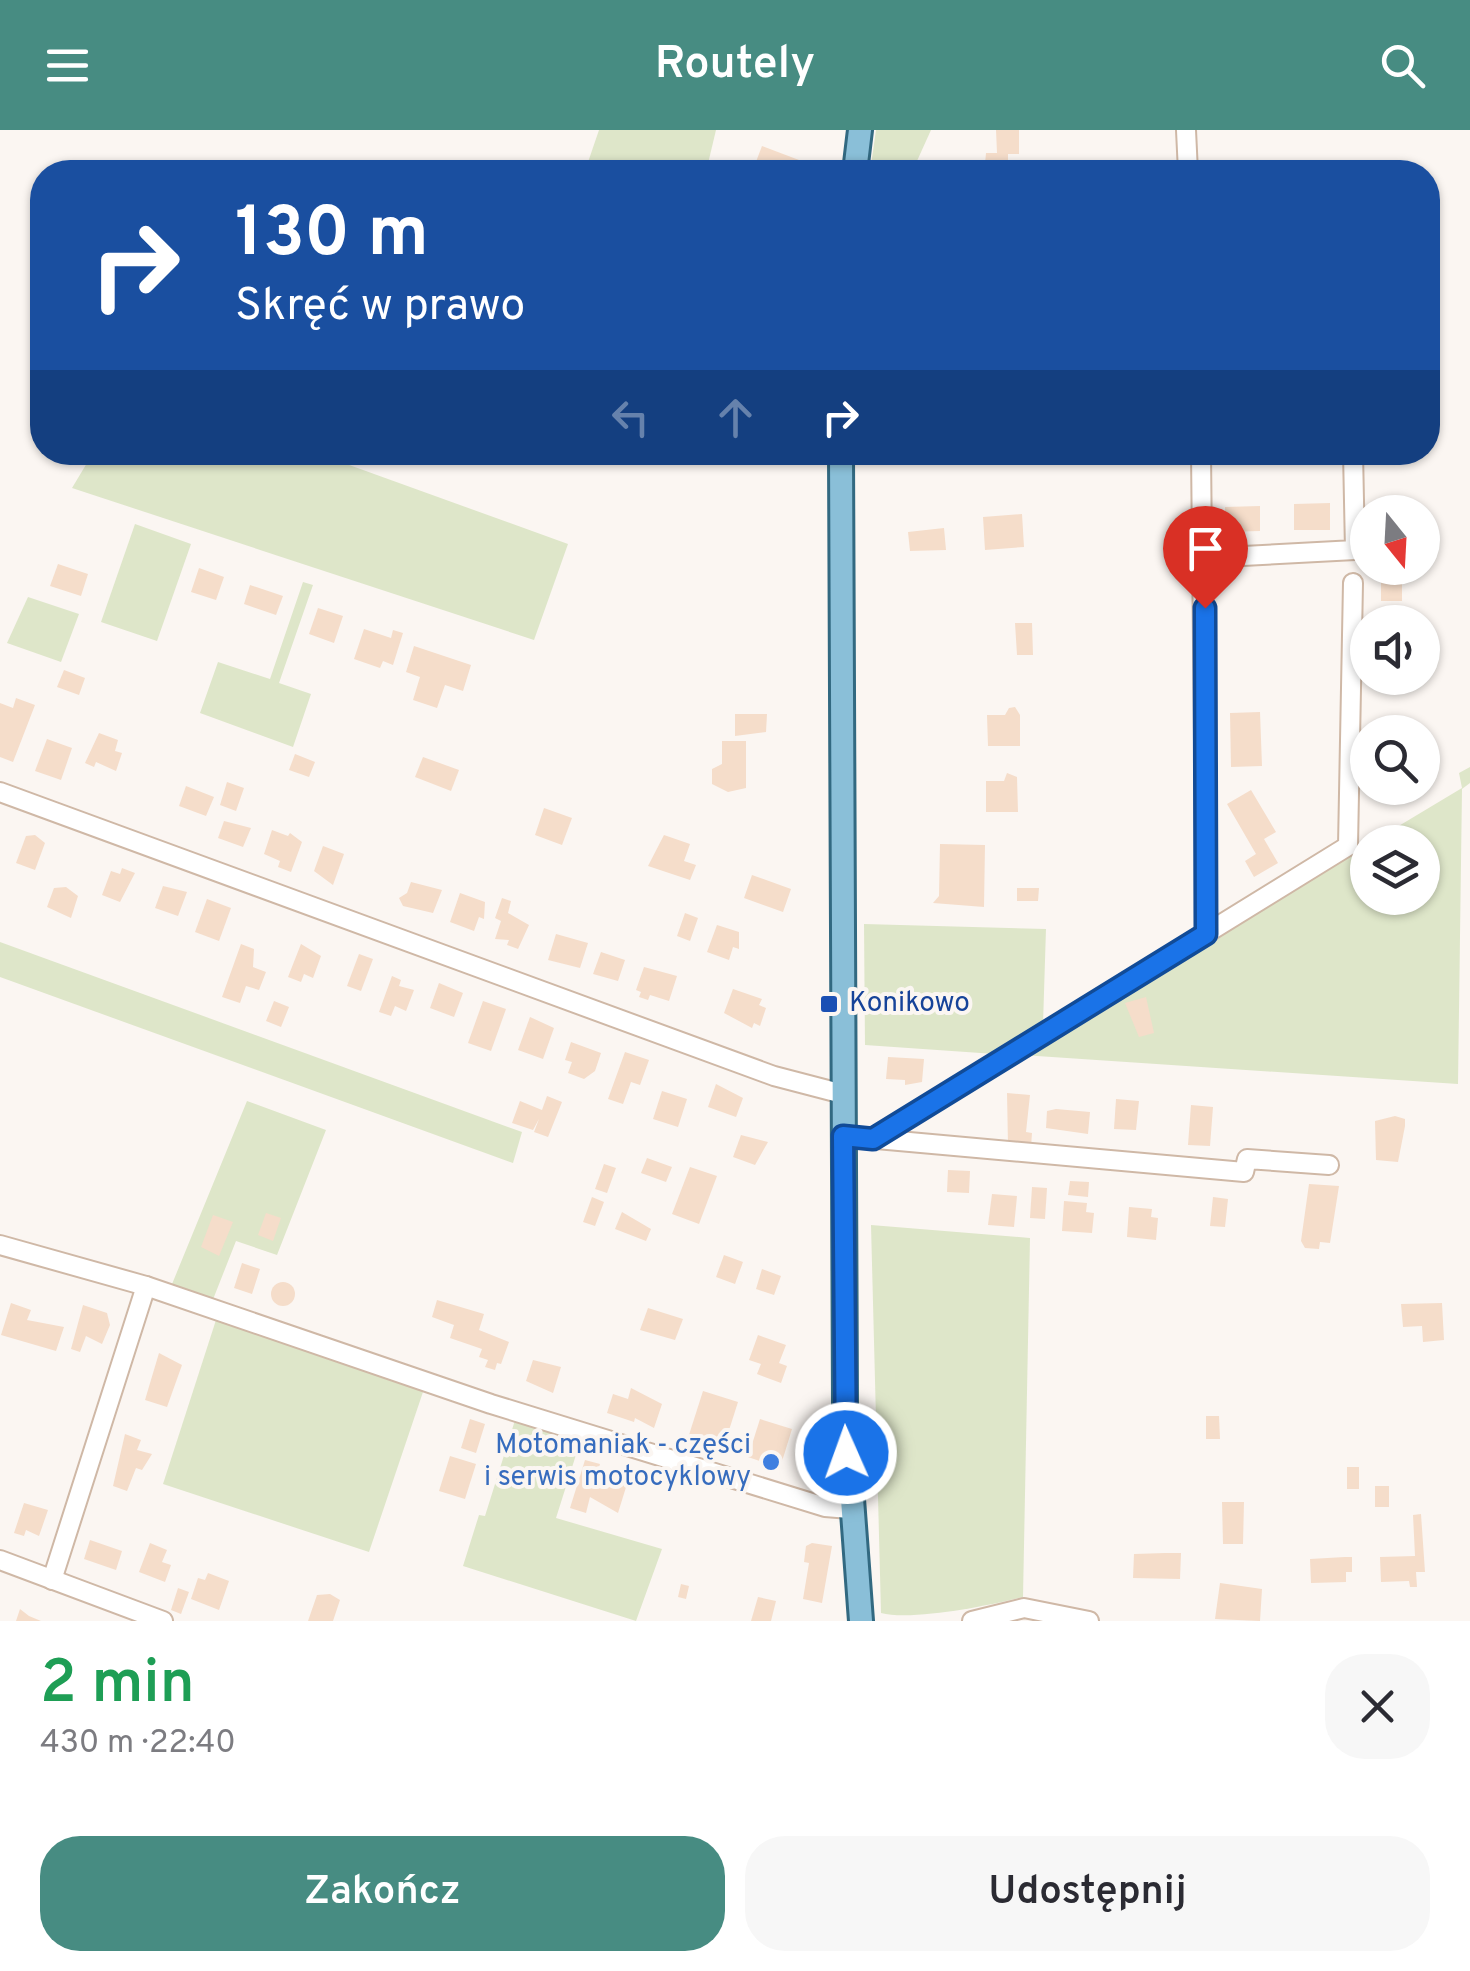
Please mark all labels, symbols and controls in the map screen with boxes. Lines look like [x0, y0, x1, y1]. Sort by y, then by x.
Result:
text: Routely [655, 37, 815, 94]
icon: menu [40, 38, 95, 93]
icon: search [1375, 38, 1430, 93]
text: 130 m [235, 192, 429, 281]
icon: right [70, 200, 200, 330]
text: Skręć w prawo [235, 279, 525, 336]
icon: left [603, 390, 658, 445]
icon: ahead [708, 390, 763, 445]
icon: right [813, 390, 868, 445]
north arrow [1350, 495, 1440, 585]
map controls [1350, 495, 1440, 915]
pin [1163, 506, 1248, 609]
icon: arrive [1178, 521, 1233, 576]
button: sound [1350, 605, 1440, 695]
button: search [1350, 715, 1440, 805]
button: layers [1350, 825, 1440, 915]
place label: Konikowo [849, 986, 970, 1022]
marker: Konikowo [818, 993, 840, 1015]
position arrow [794, 1401, 898, 1505]
place label: Motomaniak - części i serwis motocyklowy [484, 1428, 751, 1496]
marker: Motomaniak - części i serwis motocyklowy [760, 1451, 782, 1473]
text: 2 min [40, 1648, 195, 1724]
button: close [1325, 1654, 1430, 1759]
text: 430 m · 22:40 [40, 1724, 236, 1764]
button: Zakończ [40, 1836, 725, 1951]
button: Udostępnij [745, 1836, 1430, 1951]

